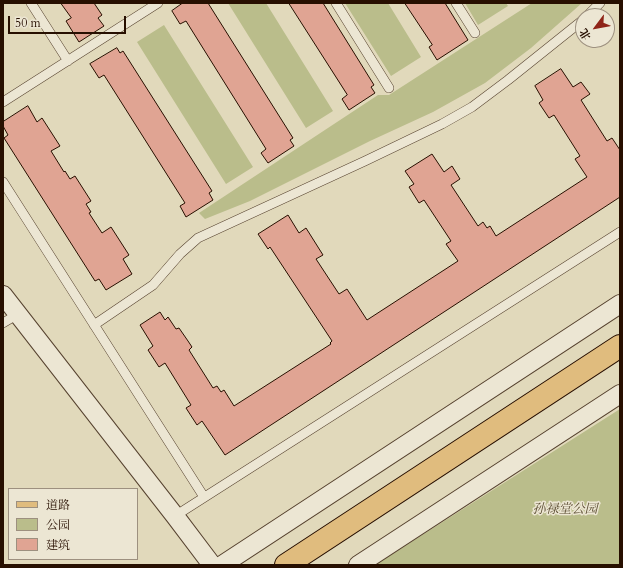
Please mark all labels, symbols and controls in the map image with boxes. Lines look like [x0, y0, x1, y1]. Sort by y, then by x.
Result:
scale bar [10, 8, 128, 34]
north arrow [575, 8, 615, 48]
text: 50 m [15, 15, 41, 31]
text: 北 [576, 25, 595, 43]
legend [8, 488, 138, 560]
text: 道路 [46, 497, 70, 513]
park label: 孙禄堂公园 [533, 502, 597, 518]
text: 公园 [46, 517, 70, 533]
text: 建筑 [46, 537, 70, 553]

